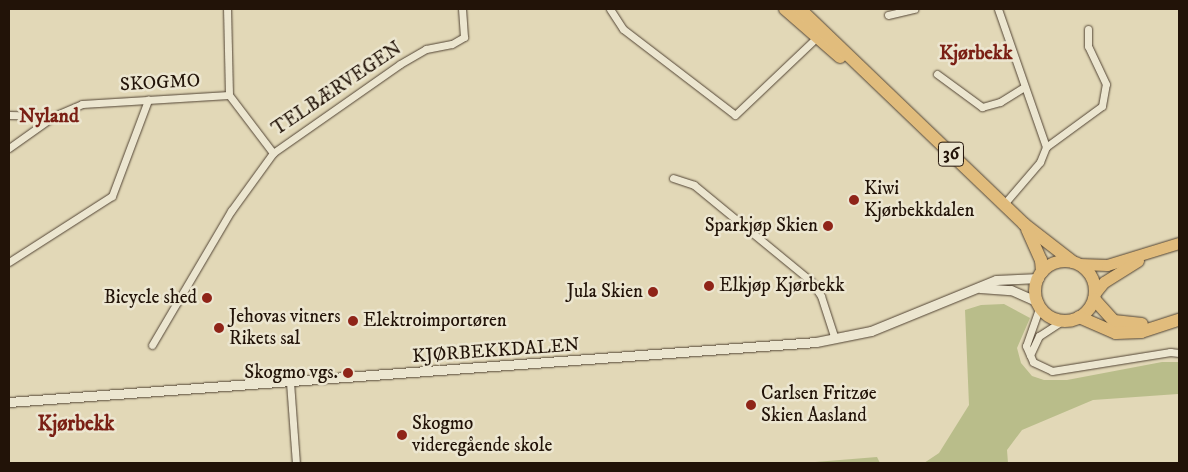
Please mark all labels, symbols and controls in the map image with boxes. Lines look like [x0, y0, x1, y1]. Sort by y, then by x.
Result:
street label: TELBÆRVEGEN [268, 37, 406, 141]
district label: Kjørbekk [939, 41, 1013, 65]
street label: SKOGMO [119, 70, 201, 96]
district label: Nyland [19, 104, 79, 128]
road number: 36 [937, 138, 965, 170]
place label: Kiwi Kjørbekkdalen [864, 178, 974, 222]
marker: Kiwi Kjørbekkdalen [848, 194, 860, 206]
place label: Sparkjøp Skien [705, 215, 818, 237]
marker: Sparkjøp Skien [822, 220, 834, 232]
place label: Elkjøp Kjørbekk [719, 275, 845, 297]
marker: Elkjøp Kjørbekk [703, 280, 715, 292]
place label: Jula Skien [567, 281, 643, 303]
marker: Jula Skien [647, 286, 659, 298]
place label: Bicycle shed [104, 287, 197, 309]
marker: Bicycle shed [201, 292, 213, 304]
place label: Jehovas vitners Rikets sal [229, 306, 341, 350]
place label: Elektroimportøren [363, 310, 507, 332]
marker: Elektroimportøren [347, 315, 359, 327]
marker: Jehovas vitners Rikets sal [213, 322, 225, 334]
street label: KJØRBEKKDALEN [412, 334, 580, 368]
place label: Skogmo vgs. [244, 362, 338, 384]
marker: Skogmo vgs. [342, 367, 354, 379]
place label: Carlsen Fritzøe Skien Aasland [761, 383, 877, 427]
marker: Carlsen Fritzøe Skien Aasland [745, 399, 757, 411]
district label: Kjørbekk [38, 411, 114, 437]
place label: Skogmo videregående skole [412, 413, 552, 457]
marker: Skogmo videregående skole [396, 429, 408, 441]

